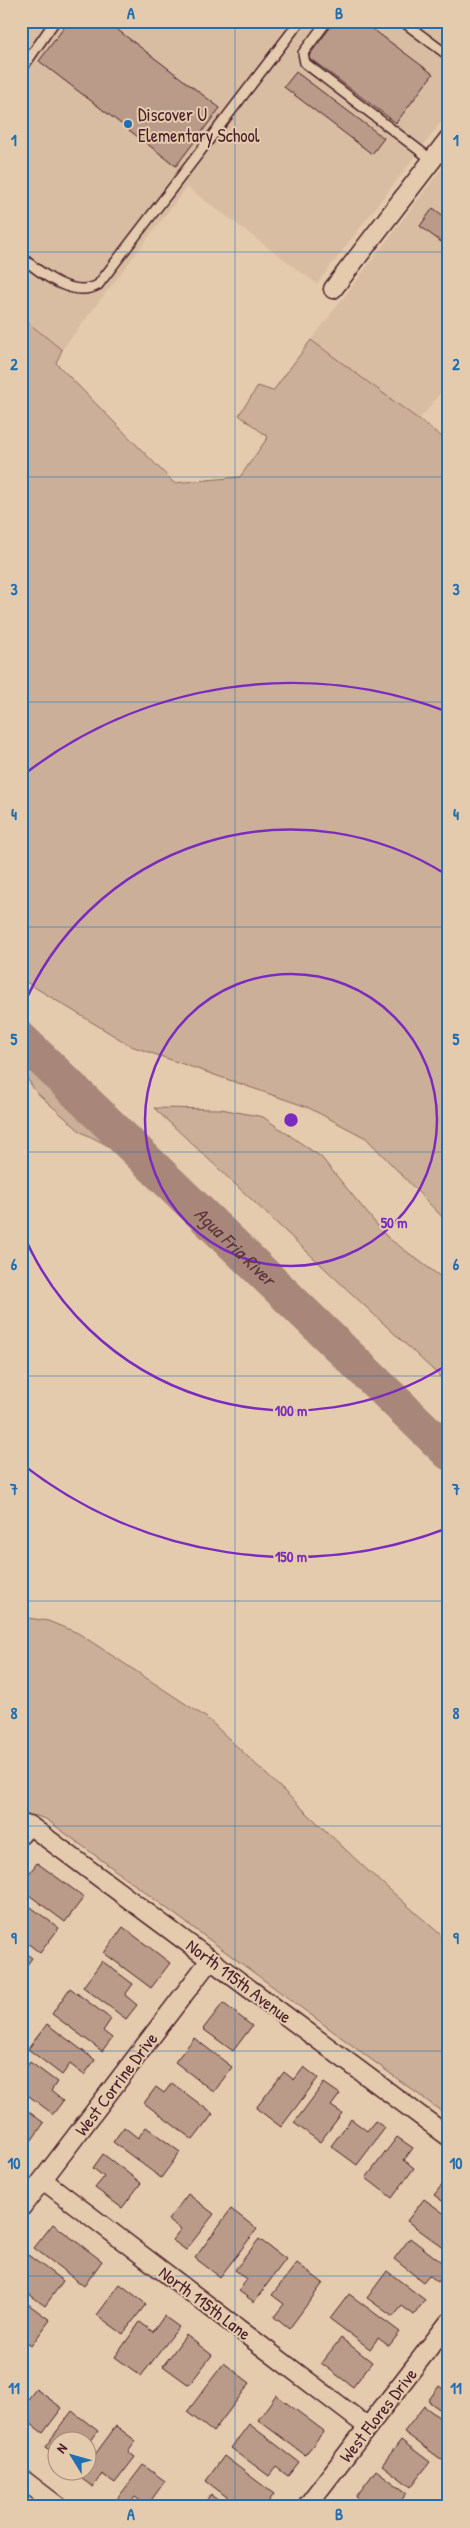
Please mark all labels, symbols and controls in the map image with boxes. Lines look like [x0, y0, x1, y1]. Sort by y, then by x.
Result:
text: A [127, 2, 135, 24]
text: B [335, 2, 343, 24]
place label: Discover U Elementary School [138, 102, 260, 148]
marker: Discover U Elementary School [122, 118, 134, 130]
text: 1 [11, 129, 17, 151]
text: 1 [453, 129, 459, 151]
text: 2 [10, 353, 18, 375]
text: 2 [452, 353, 460, 375]
text: 3 [10, 578, 18, 600]
text: 3 [452, 578, 460, 600]
text: 4 [11, 803, 17, 825]
text: 4 [453, 803, 459, 825]
text: 5 [11, 1028, 18, 1050]
text: 5 [453, 1028, 460, 1050]
centre of rings [282, 1111, 300, 1129]
water label: Agua Fria River [189, 1201, 283, 1293]
text: 50 m [381, 1212, 407, 1233]
text: 6 [11, 1253, 18, 1275]
text: 6 [453, 1253, 460, 1275]
text: 100 m [275, 1400, 307, 1421]
text: 7 [9, 1478, 18, 1500]
text: 7 [451, 1478, 460, 1500]
text: 150 m [275, 1546, 307, 1567]
text: 8 [11, 1702, 18, 1724]
text: 8 [453, 1702, 460, 1724]
text: 9 [11, 1927, 17, 1949]
text: 9 [453, 1927, 459, 1949]
street label: North 115th Avenue [181, 1933, 297, 2029]
street label: West Corrine Drive [69, 2027, 163, 2141]
text: 10 [8, 2152, 20, 2174]
text: 10 [450, 2152, 462, 2174]
street label: North 115th Lane [154, 2260, 256, 2346]
street label: West Flores Drive [333, 2363, 423, 2467]
text: 11 [8, 2377, 20, 2399]
text: 11 [450, 2377, 462, 2399]
north arrow [48, 2430, 98, 2480]
text: N [51, 2439, 71, 2457]
text: A [127, 2503, 135, 2525]
text: B [335, 2503, 343, 2525]

